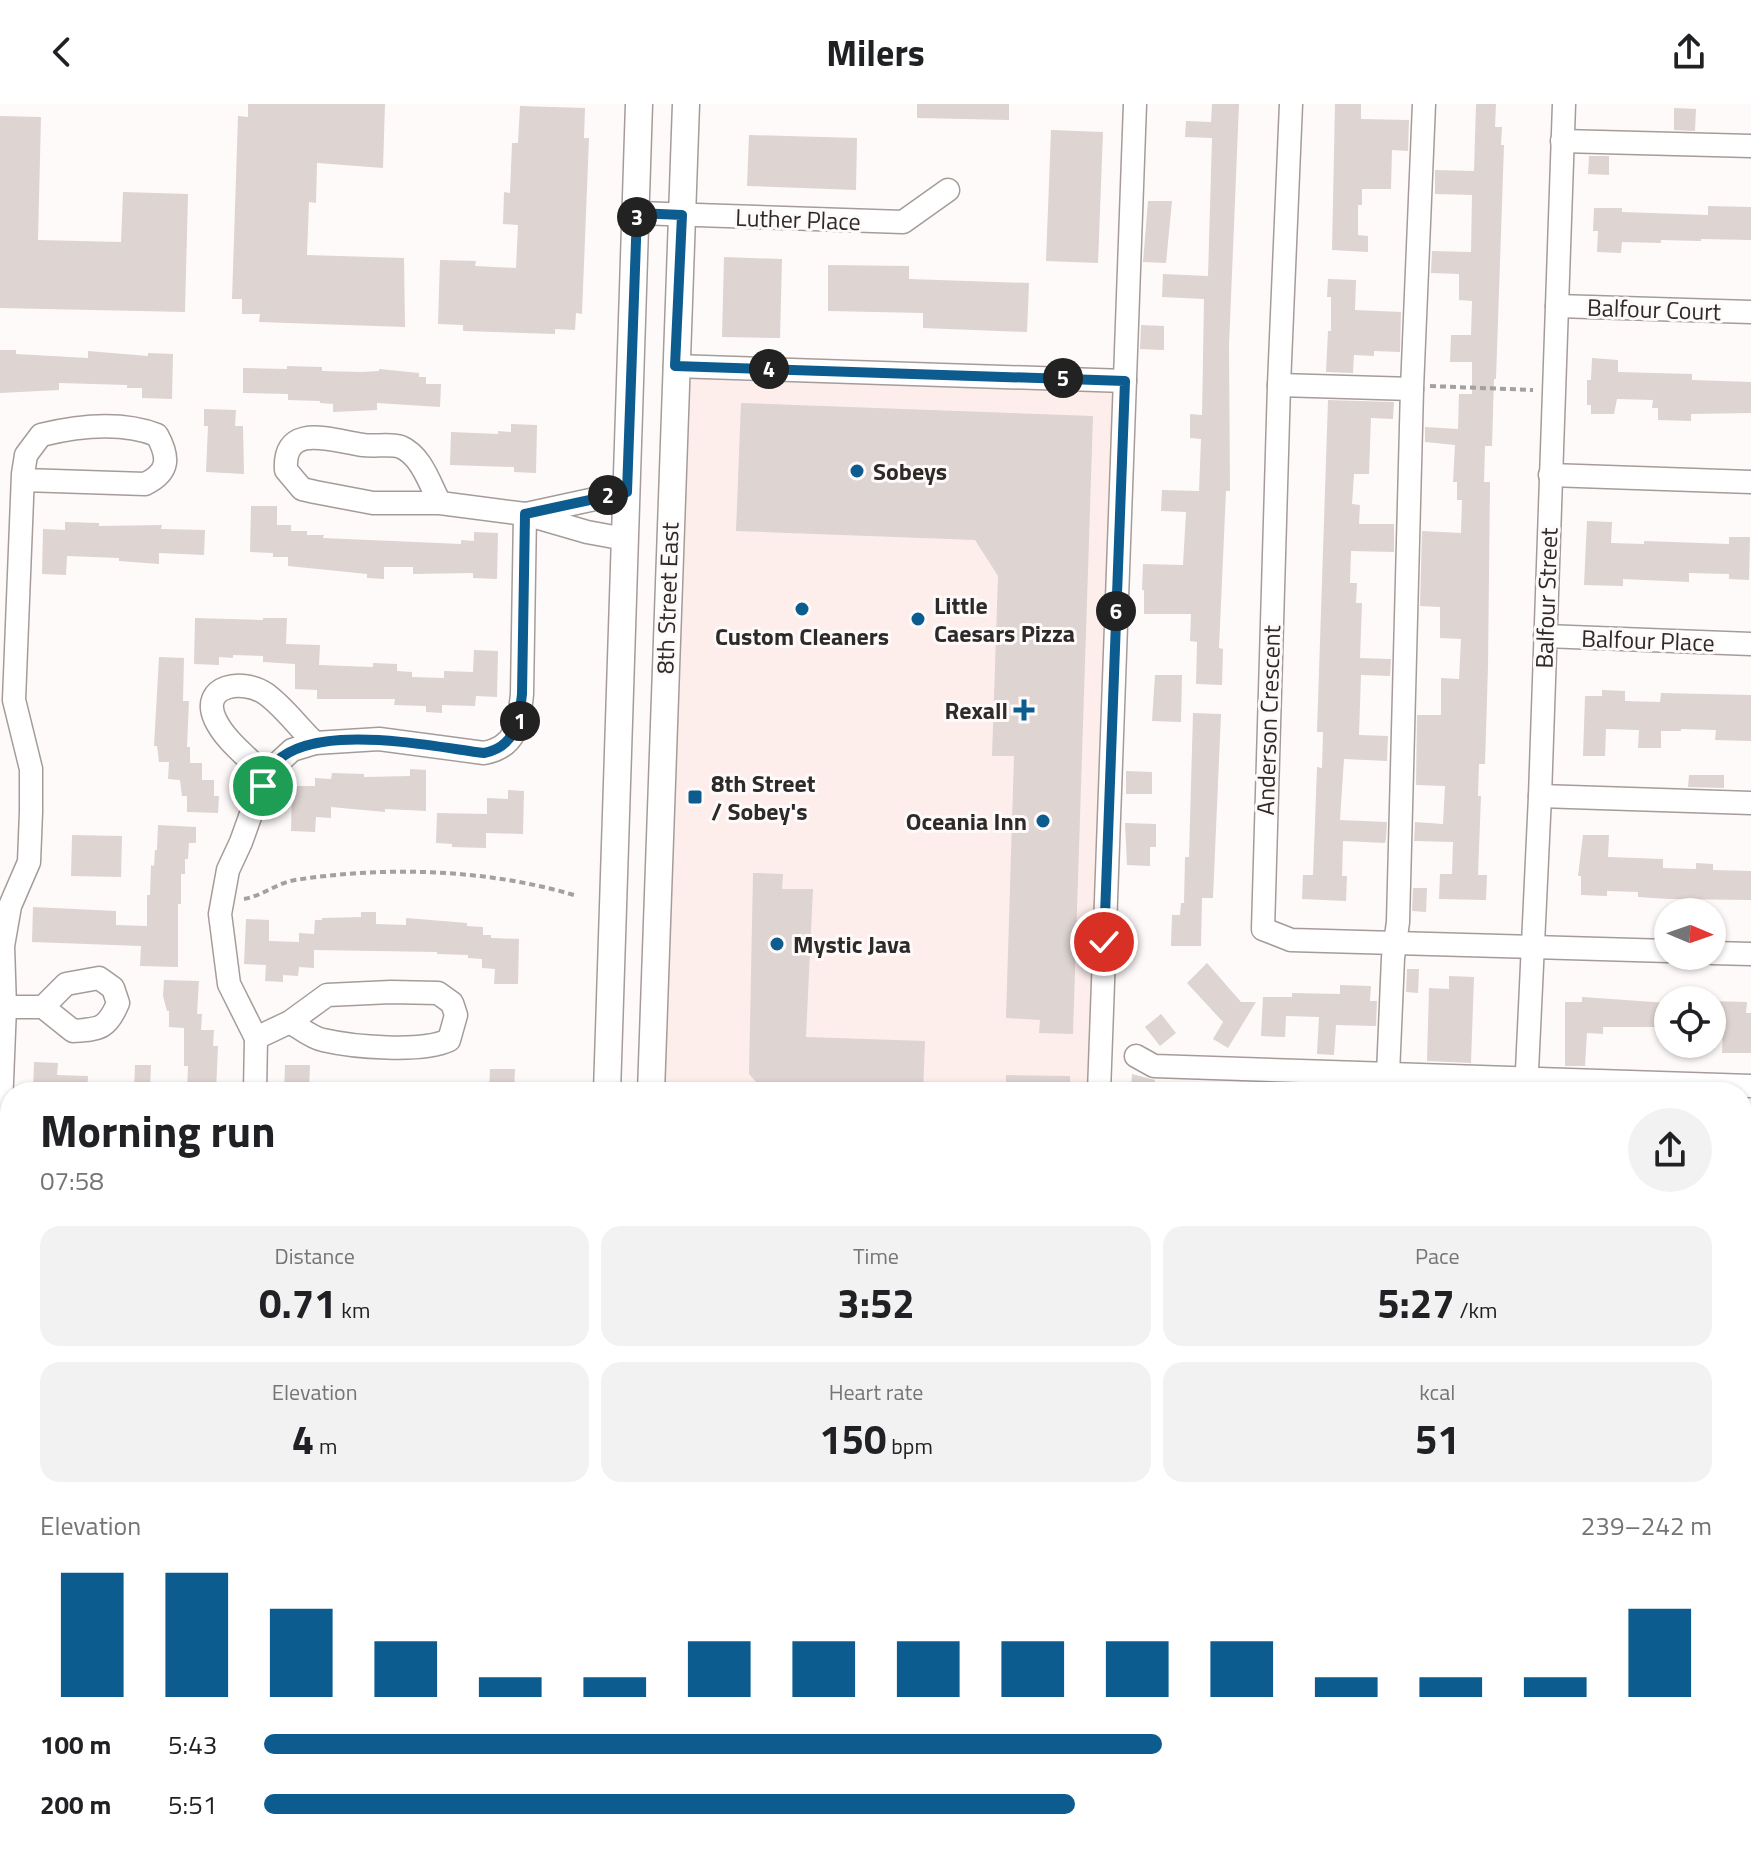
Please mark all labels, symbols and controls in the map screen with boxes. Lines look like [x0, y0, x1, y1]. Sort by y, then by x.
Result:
text: Milers [826, 25, 925, 80]
icon: back [40, 30, 84, 74]
icon: share [1667, 30, 1711, 74]
pin: 3 [617, 197, 657, 237]
street label: Luther Place [735, 199, 861, 239]
text: 3 [631, 200, 643, 234]
street label: Balfour Court [1586, 289, 1722, 329]
pin: 4 [749, 349, 789, 389]
text: 4 [763, 352, 775, 386]
pin: 5 [1043, 358, 1083, 398]
text: 5 [1057, 361, 1069, 395]
place label: Sobeys [873, 453, 947, 489]
marker: Sobeys [848, 462, 866, 480]
pin: 2 [588, 475, 628, 515]
text: 2 [602, 478, 614, 512]
street label: 8th Street East [646, 521, 688, 675]
street label: Balfour Street [1526, 526, 1566, 669]
place label: Little Caesars Pizza [934, 587, 1075, 651]
pin: 6 [1096, 591, 1136, 631]
text: 6 [1110, 594, 1122, 628]
marker: Custom Cleaners [793, 600, 811, 618]
marker: Little Caesars Pizza [909, 610, 927, 628]
place label: Custom Cleaners [715, 618, 889, 654]
street label: Balfour Place [1581, 620, 1715, 660]
street label: Anderson Crescent [1247, 624, 1289, 816]
place label: Rexall [944, 692, 1008, 728]
pin: 1 [500, 701, 540, 741]
marker: Rexall [1015, 701, 1033, 719]
text: 1 [514, 704, 526, 738]
pin [229, 752, 297, 820]
icon: arrive [241, 764, 285, 808]
place label: 8th Street / Sobey's [711, 765, 816, 829]
marker: 8th Street / Sobey's [686, 788, 704, 806]
place label: Oceania Inn [906, 803, 1027, 839]
marker: Oceania Inn [1034, 812, 1052, 830]
north arrow [1654, 898, 1726, 970]
map controls [1654, 898, 1726, 1058]
pin [1070, 908, 1138, 976]
icon: check [1082, 920, 1126, 964]
place label: Mystic Java [793, 926, 911, 962]
marker: Mystic Java [768, 935, 786, 953]
button: locate [1654, 986, 1726, 1058]
text: Morning run [40, 1097, 276, 1164]
button: share [1628, 1108, 1712, 1192]
text: 07:58 [40, 1161, 104, 1200]
text: Distance [274, 1239, 355, 1273]
text: Time [853, 1239, 899, 1273]
text: Pace [1415, 1239, 1460, 1273]
text: 0.71 [259, 1273, 337, 1334]
text: 3:52 [837, 1273, 915, 1334]
text: 5:27 [1377, 1273, 1455, 1334]
text: km [337, 1293, 370, 1327]
text: /km [1455, 1293, 1497, 1327]
text: Elevation [272, 1375, 357, 1409]
text: Heart rate [829, 1375, 923, 1409]
text: kcal [1419, 1375, 1455, 1409]
text: 4 [292, 1409, 314, 1470]
text: 150 [819, 1409, 886, 1470]
text: 51 [1415, 1409, 1460, 1470]
text: m [314, 1429, 337, 1463]
text: bpm [886, 1429, 933, 1463]
text: Elevation [40, 1506, 141, 1545]
text: 239–242 m [1581, 1506, 1712, 1545]
text: 100 m [40, 1725, 111, 1764]
text: 5:43 [168, 1725, 217, 1764]
text: 200 m [40, 1785, 111, 1824]
text: 5:51 [168, 1785, 217, 1824]

